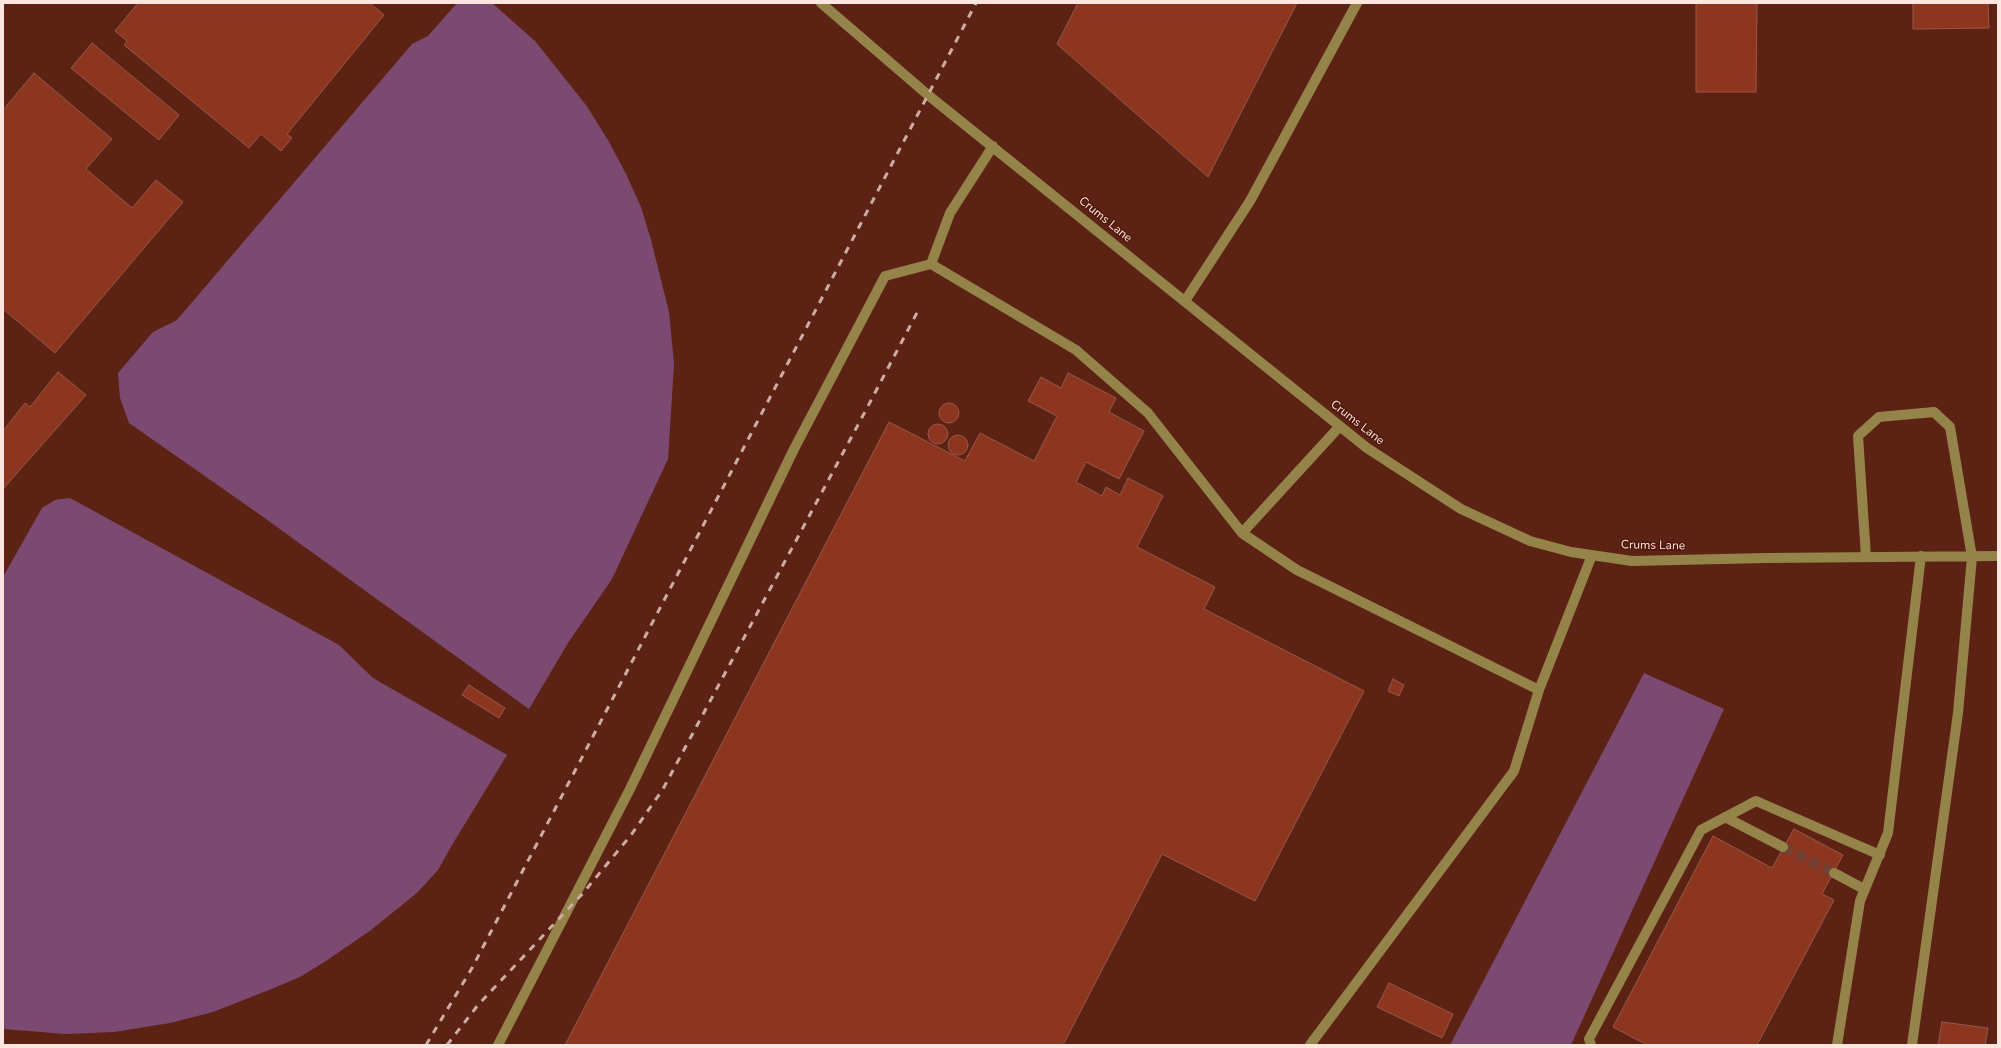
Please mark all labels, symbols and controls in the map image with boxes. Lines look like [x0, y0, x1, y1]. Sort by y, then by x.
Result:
street label: Crums Lane [1075, 194, 1135, 246]
street label: Crums Lane [1327, 398, 1387, 448]
street label: Crums Lane [1621, 538, 1685, 554]

